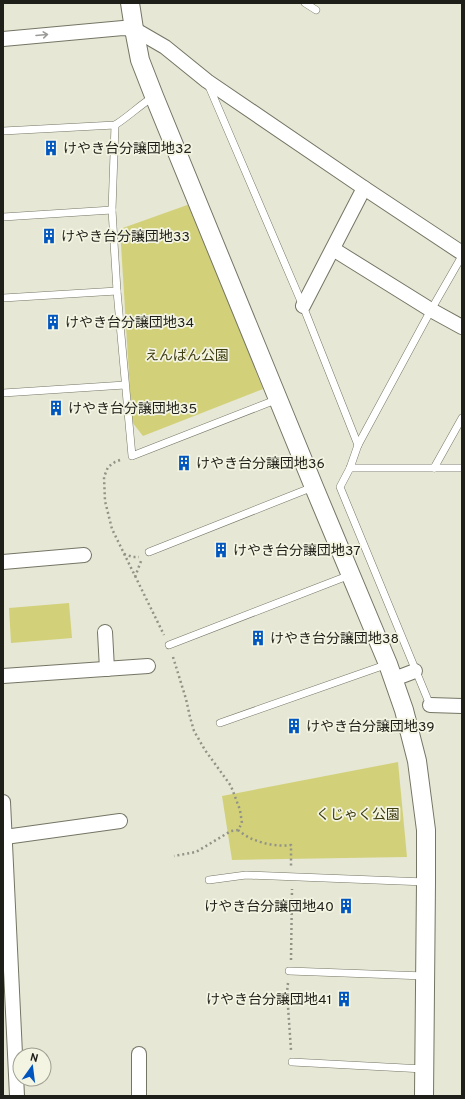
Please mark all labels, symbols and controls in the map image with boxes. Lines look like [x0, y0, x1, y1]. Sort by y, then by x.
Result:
one-way arrow [35, 32, 48, 39]
building icon: けやき台分譲団地32 [42, 139, 60, 157]
place label: けやき台分譲団地32 [63, 140, 192, 158]
building icon: けやき台分譲団地33 [40, 227, 58, 245]
place label: けやき台分譲団地33 [61, 228, 190, 246]
building icon: けやき台分譲団地34 [44, 313, 62, 331]
place label: けやき台分譲団地34 [65, 314, 194, 332]
park label: えんばん公園 [145, 348, 229, 365]
building icon: けやき台分譲団地35 [47, 399, 65, 417]
place label: けやき台分譲団地35 [68, 400, 197, 418]
building icon: けやき台分譲団地36 [175, 454, 193, 472]
place label: けやき台分譲団地36 [196, 455, 325, 473]
building icon: けやき台分譲団地37 [212, 541, 230, 559]
place label: けやき台分譲団地37 [233, 542, 361, 560]
building icon: けやき台分譲団地38 [249, 629, 267, 647]
place label: けやき台分譲団地38 [270, 630, 399, 648]
building icon: けやき台分譲団地39 [285, 717, 303, 735]
place label: けやき台分譲団地39 [306, 718, 435, 736]
park label: くじゃく公園 [316, 807, 400, 824]
building icon: けやき台分譲団地40 [337, 897, 355, 915]
place label: けやき台分譲団地40 [204, 898, 334, 916]
building icon: けやき台分譲団地41 [335, 990, 353, 1008]
place label: けやき台分譲団地41 [206, 991, 332, 1009]
north arrow [12, 1047, 52, 1087]
text: N [29, 1051, 40, 1066]

